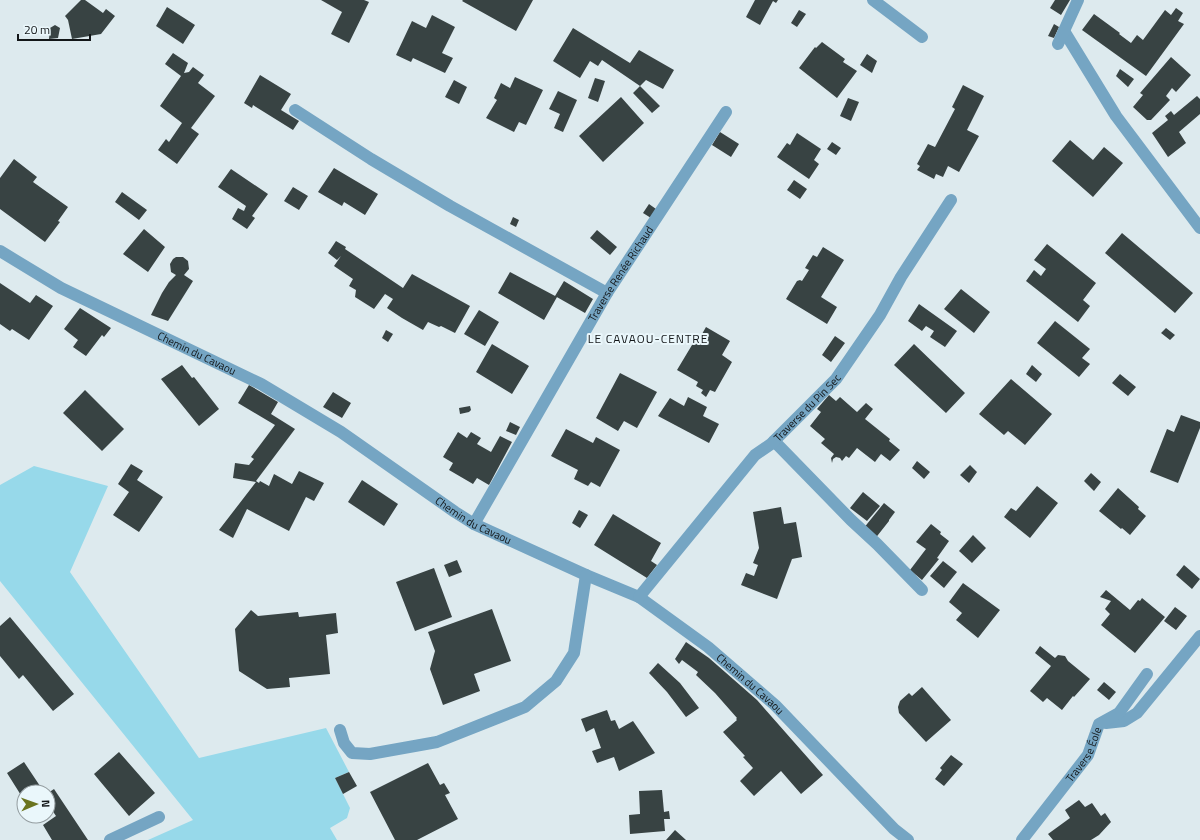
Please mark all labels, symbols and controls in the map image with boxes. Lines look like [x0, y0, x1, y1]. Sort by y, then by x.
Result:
scale bar [18, 16, 90, 42]
text: 20 m [24, 20, 50, 39]
street label: Traverse Renée Richaud [584, 223, 657, 325]
street label: Chemin du Cavaou [155, 328, 239, 379]
district label: LE CAVAOU-CENTRE [588, 329, 708, 348]
street label: Traverse du Pin Sec [770, 371, 845, 445]
street label: Chemin du Cavaou [432, 493, 514, 548]
street label: Chemin du Cavaou [713, 650, 788, 718]
street label: Traverse Éole [1062, 724, 1105, 786]
north arrow [16, 784, 56, 824]
text: N [38, 800, 54, 808]

